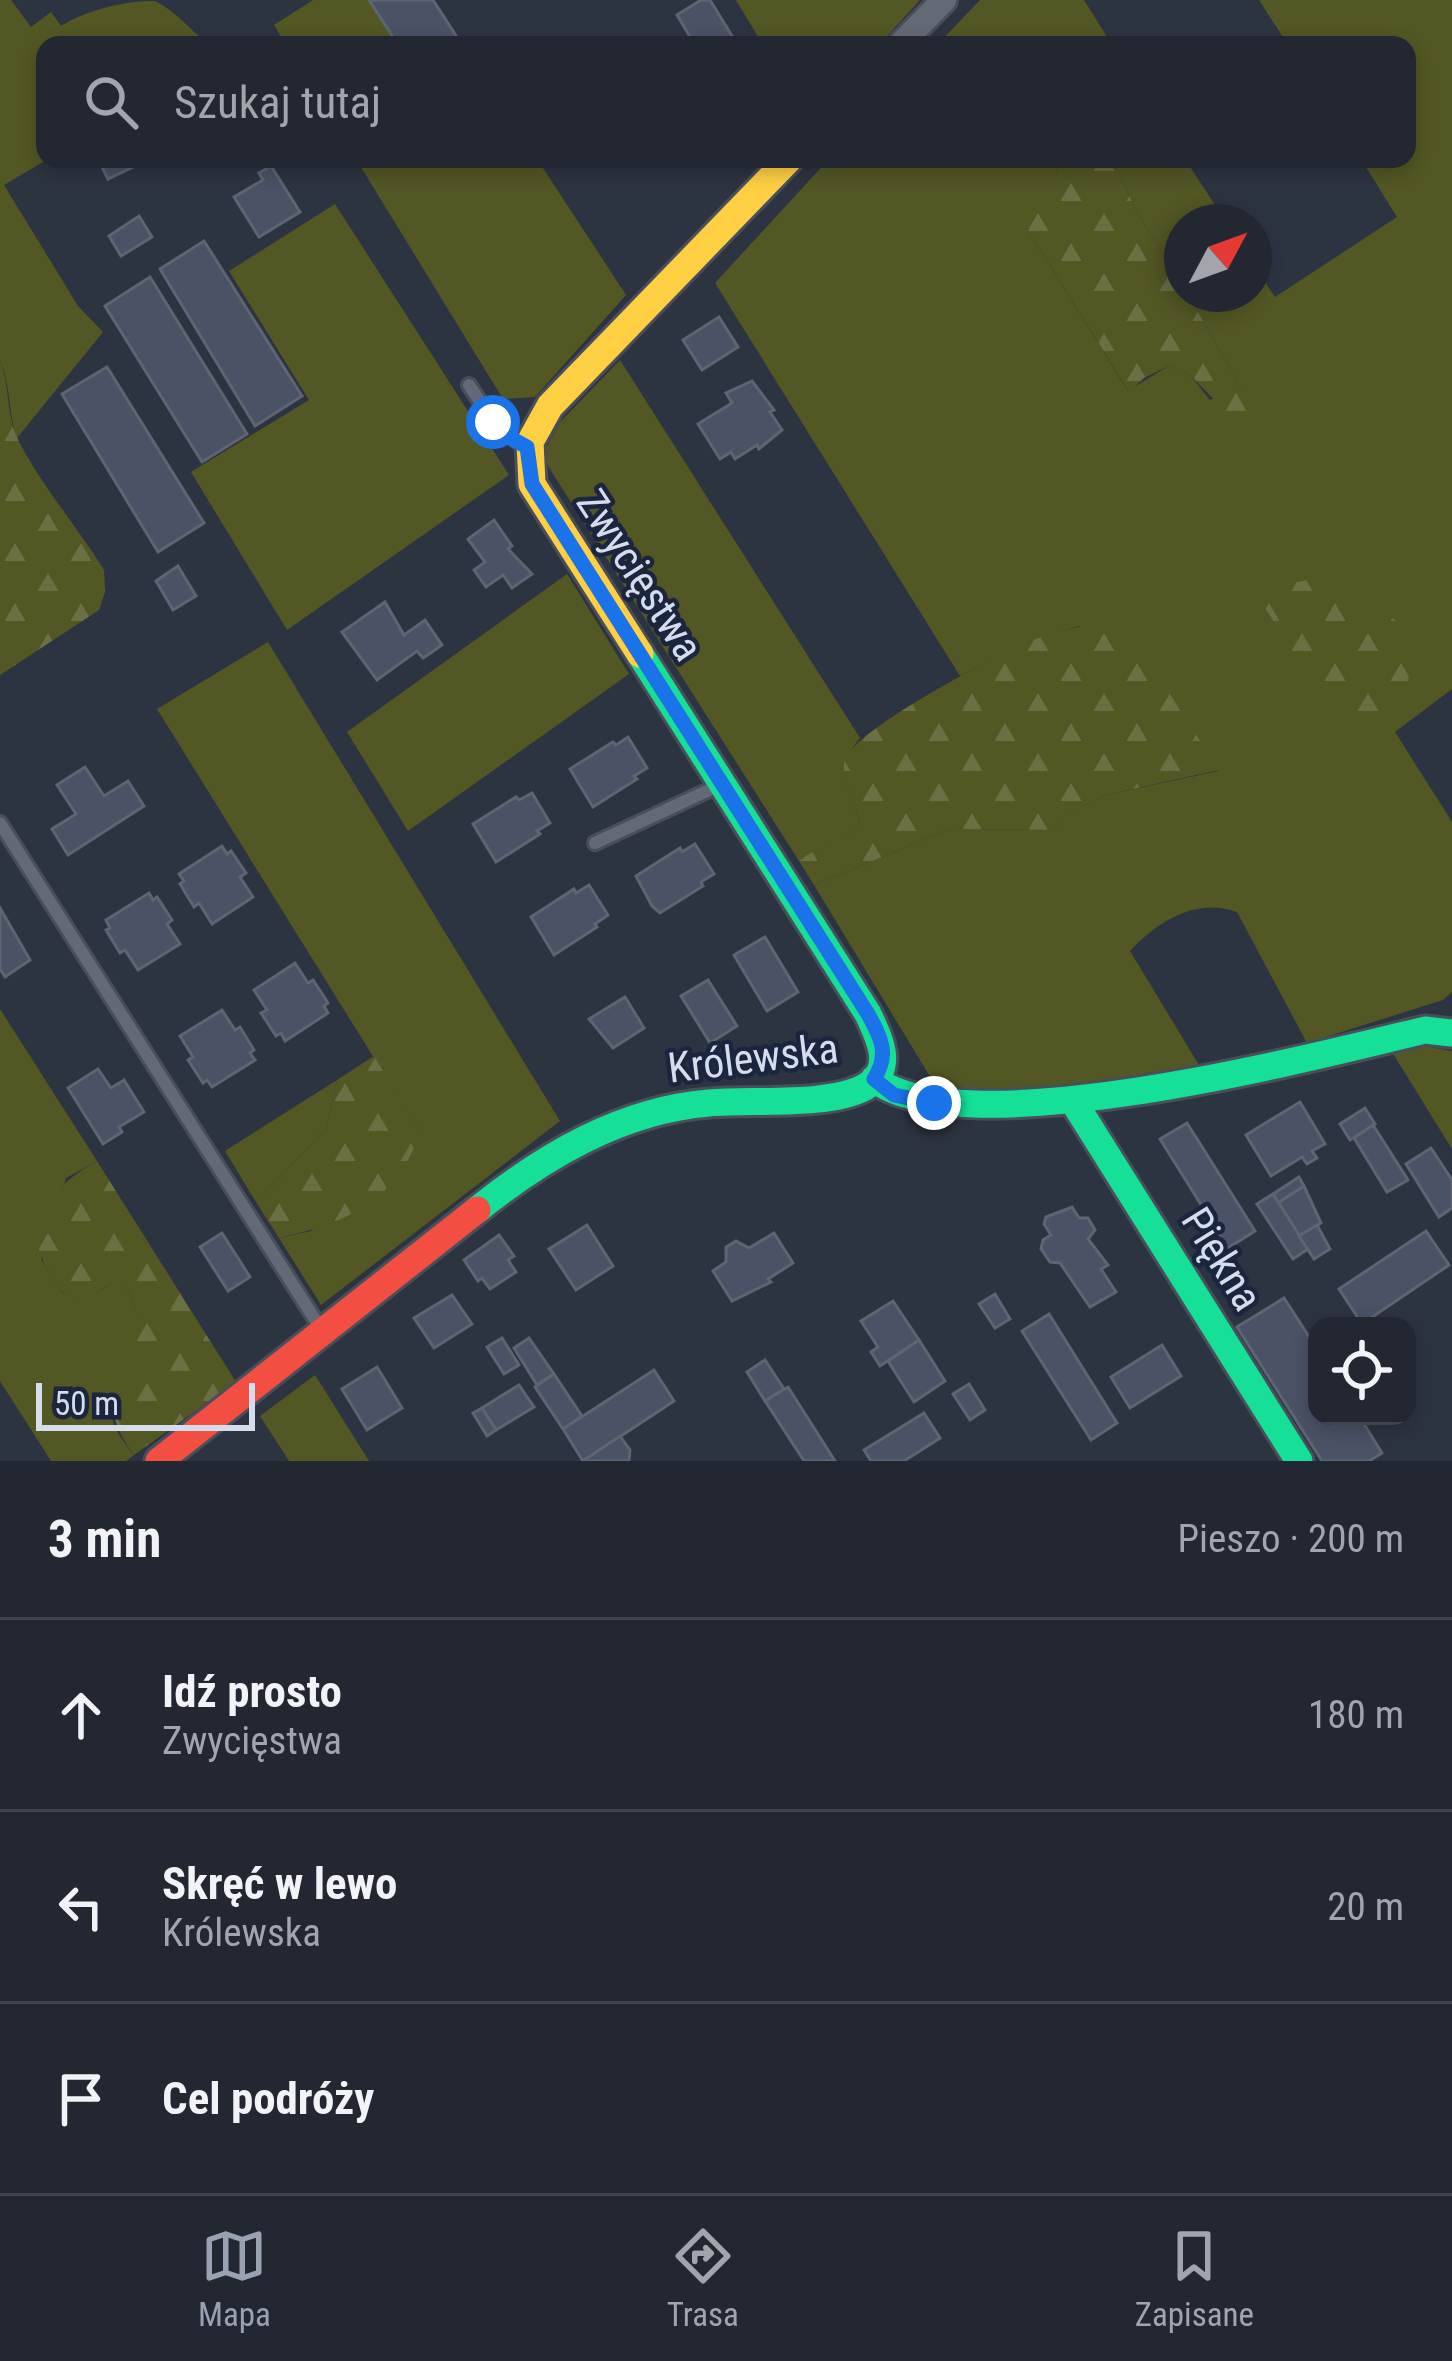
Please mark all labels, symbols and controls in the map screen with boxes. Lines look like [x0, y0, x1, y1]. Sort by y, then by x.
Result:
search box [36, 36, 1416, 168]
icon: search [78, 69, 144, 135]
text: Szukaj tutaj [174, 76, 381, 129]
north arrow [1164, 204, 1272, 312]
route start [466, 395, 520, 449]
street label: Zwycięstwa [567, 480, 713, 670]
street label: Królewska [665, 1023, 841, 1093]
route end [907, 1076, 961, 1130]
street label: Piękna [1172, 1199, 1272, 1319]
map controls [1308, 1317, 1416, 1425]
button: locate [1308, 1317, 1416, 1425]
scale bar [36, 1377, 255, 1430]
text: 50 m [54, 1384, 119, 1423]
text: 3 min [48, 1510, 161, 1569]
text: Pieszo · 200 m [1178, 1516, 1404, 1562]
text: Idź prosto [162, 1665, 342, 1718]
icon: ahead [48, 1682, 114, 1748]
text: 180 m [1308, 1692, 1404, 1738]
text: Zwycięstwa [162, 1718, 342, 1764]
text: Skręć w lewo [162, 1857, 398, 1910]
icon: left [48, 1874, 114, 1940]
text: 20 m [1327, 1884, 1404, 1930]
text: Królewska [162, 1910, 321, 1956]
icon: arrive [48, 2066, 114, 2132]
text: Cel podróży [162, 2072, 374, 2125]
tab: Mapa [198, 2223, 271, 2334]
tab: Trasa [667, 2223, 739, 2334]
tab: Zapisane [1135, 2223, 1254, 2334]

